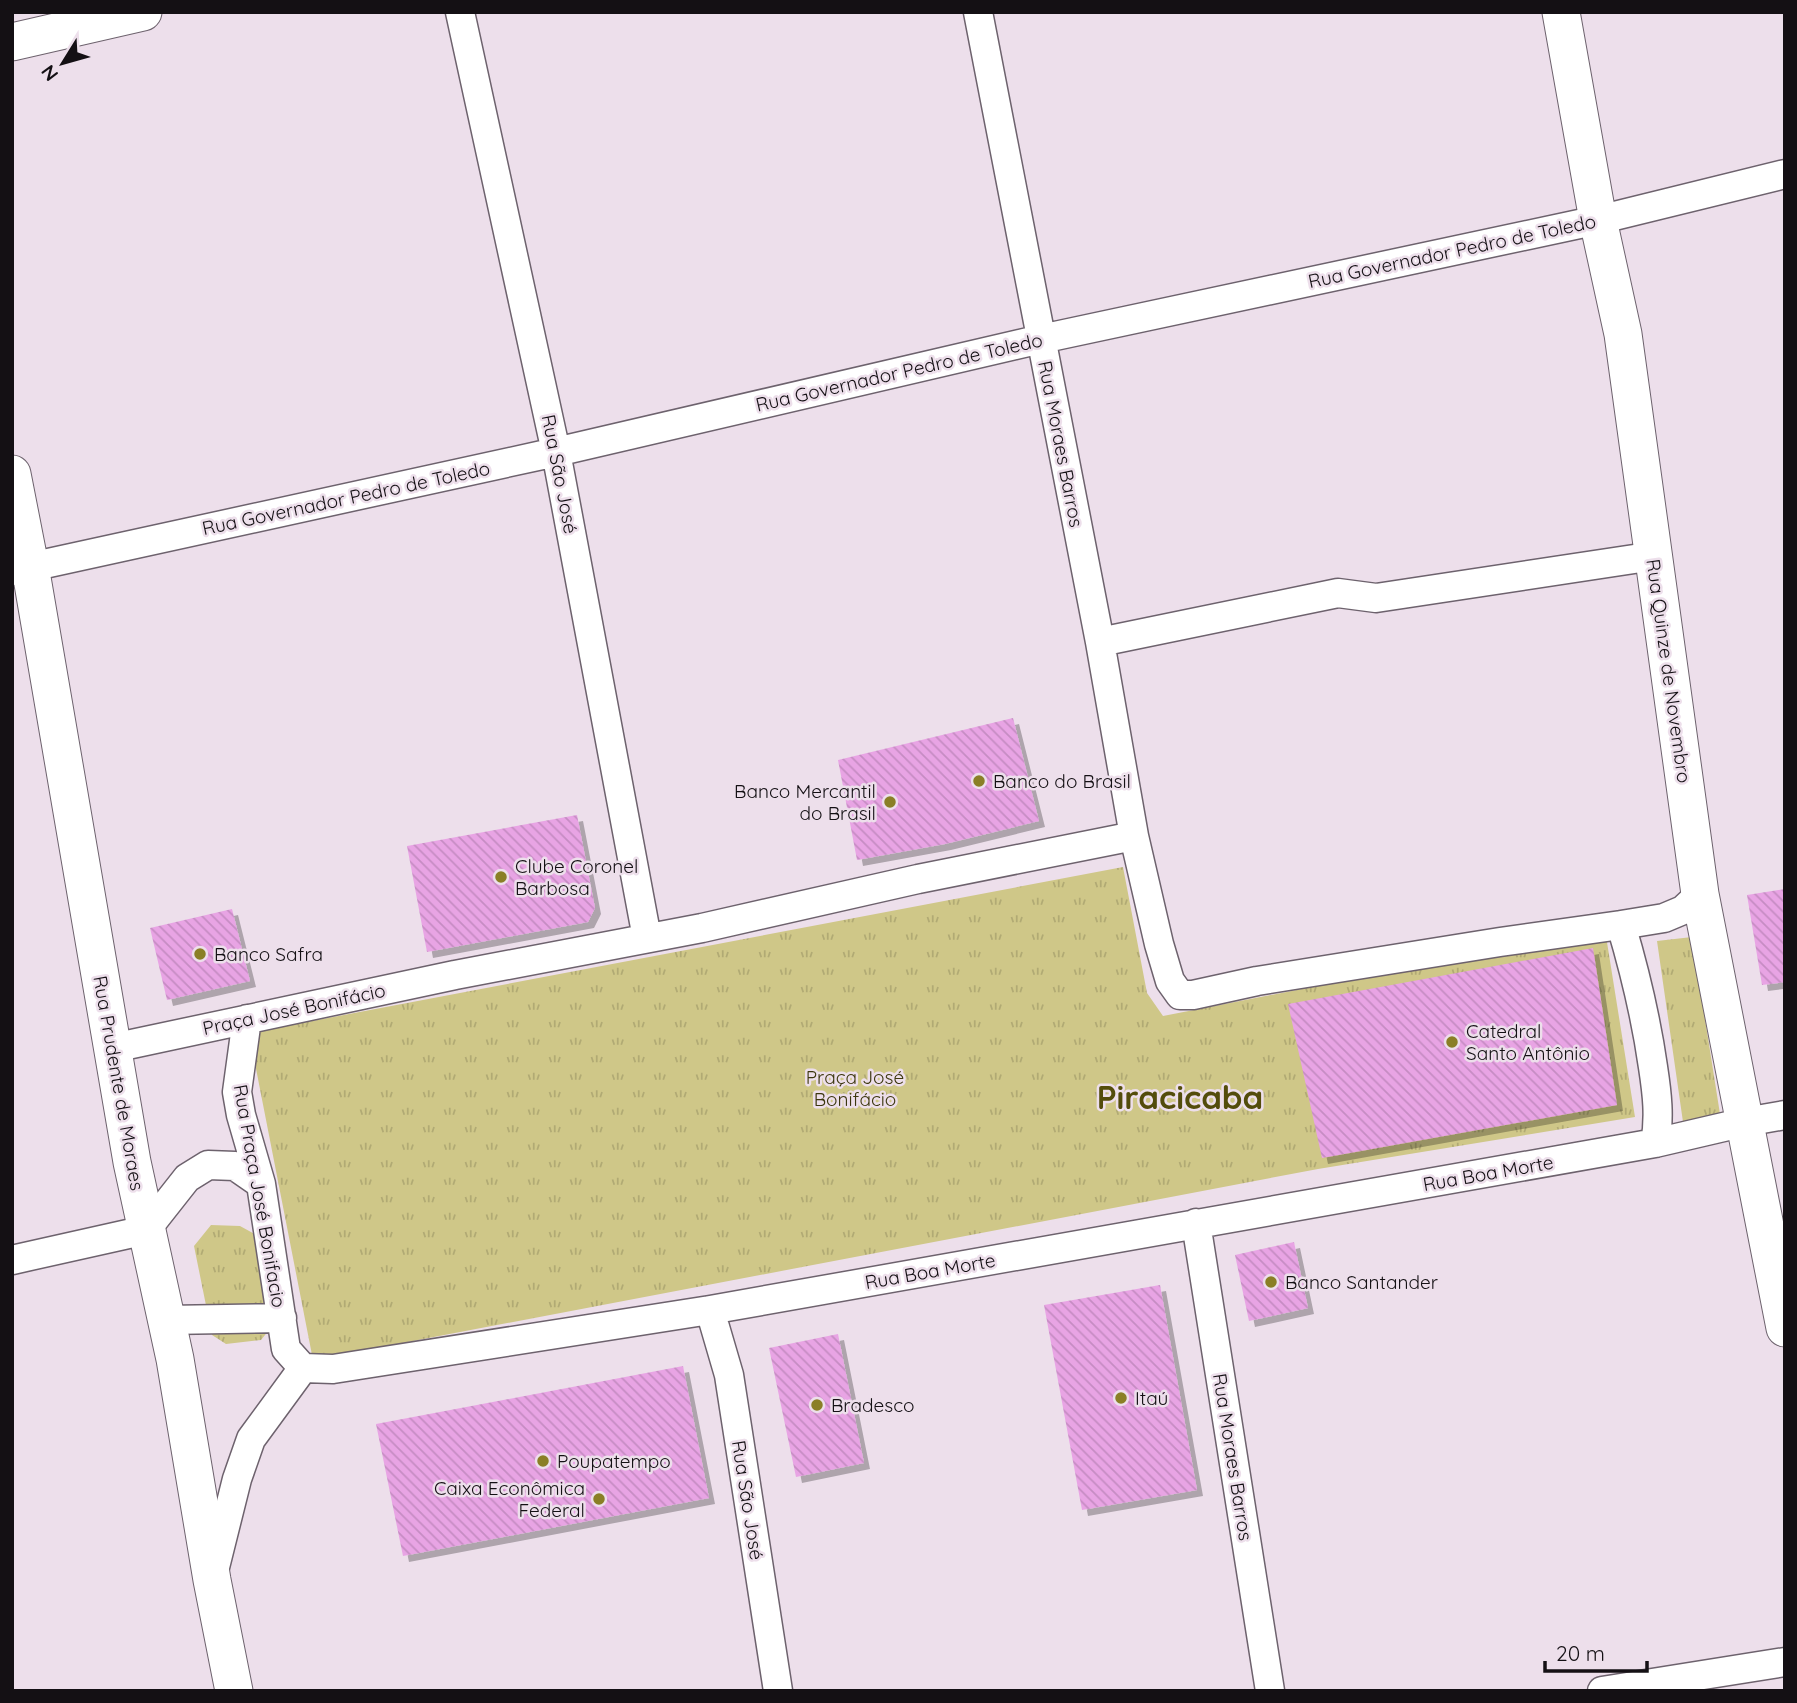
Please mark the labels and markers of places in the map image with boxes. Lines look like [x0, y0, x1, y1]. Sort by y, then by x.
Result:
place label: Banco do Brasil [993, 769, 1131, 793]
marker: Banco do Brasil [971, 773, 987, 789]
place label: Banco Mercantil do Brasil [734, 779, 876, 825]
marker: Banco Mercantil do Brasil [882, 794, 898, 810]
place label: Clube Coronel Barbosa [515, 854, 638, 900]
marker: Clube Coronel Barbosa [493, 869, 509, 885]
place label: Banco Safra [214, 942, 323, 966]
marker: Banco Safra [192, 946, 208, 962]
place label: Catedral Santo Antônio [1466, 1019, 1590, 1065]
marker: Catedral Santo Antônio [1444, 1034, 1460, 1050]
place label: Banco Santander [1285, 1270, 1439, 1294]
marker: Banco Santander [1263, 1274, 1279, 1290]
place label: Itaú [1135, 1386, 1168, 1410]
marker: Itaú [1113, 1390, 1129, 1406]
place label: Bradesco [831, 1393, 914, 1417]
marker: Bradesco [809, 1397, 825, 1413]
place label: Poupatempo [557, 1449, 671, 1473]
marker: Poupatempo [535, 1453, 551, 1469]
place label: Caixa Econômica Federal [434, 1476, 585, 1522]
marker: Caixa Econômica Federal [591, 1491, 607, 1507]

